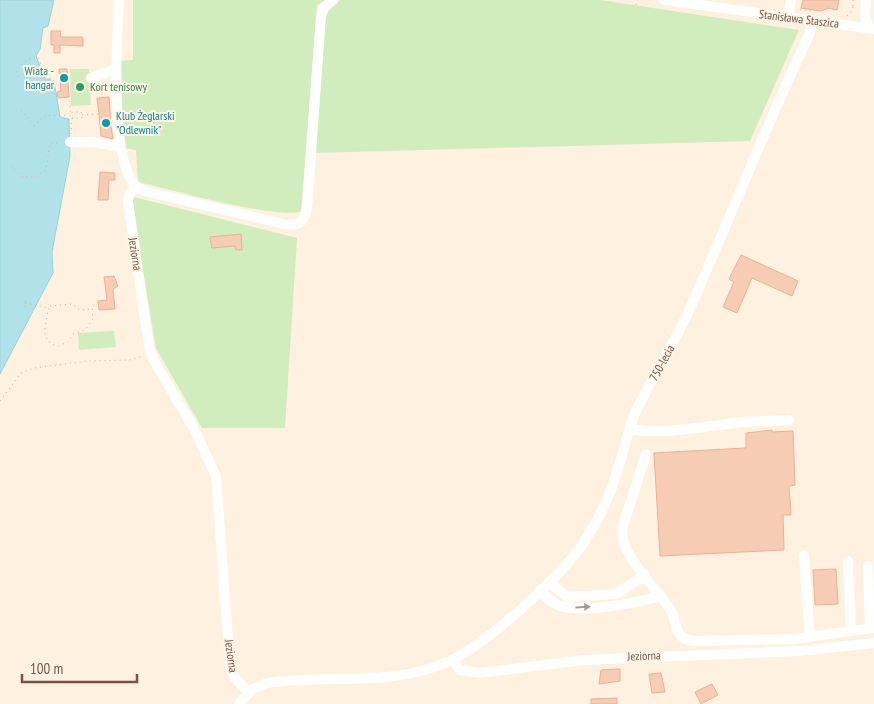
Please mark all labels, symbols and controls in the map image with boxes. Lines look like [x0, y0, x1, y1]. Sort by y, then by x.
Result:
street label: Stanisława Staszica [758, 6, 840, 31]
place label: Wiata - hangar [25, 63, 55, 92]
marker: Wiata - hangar [58, 72, 70, 84]
place label: Kort tenisowy [90, 79, 147, 94]
marker: Kort tenisowy [74, 81, 86, 93]
place label: Klub Żeglarski "Odlewnik" [116, 108, 175, 137]
marker: Klub Żeglarski "Odlewnik" [100, 117, 112, 129]
street label: Jeziorna [125, 235, 146, 272]
street label: 750-lecia [646, 342, 677, 384]
one-way arrow [575, 603, 591, 611]
street label: Jeziorna [222, 637, 241, 674]
street label: Jeziorna [626, 647, 661, 664]
scale bar [22, 652, 138, 684]
text: 100 m [30, 659, 63, 678]

